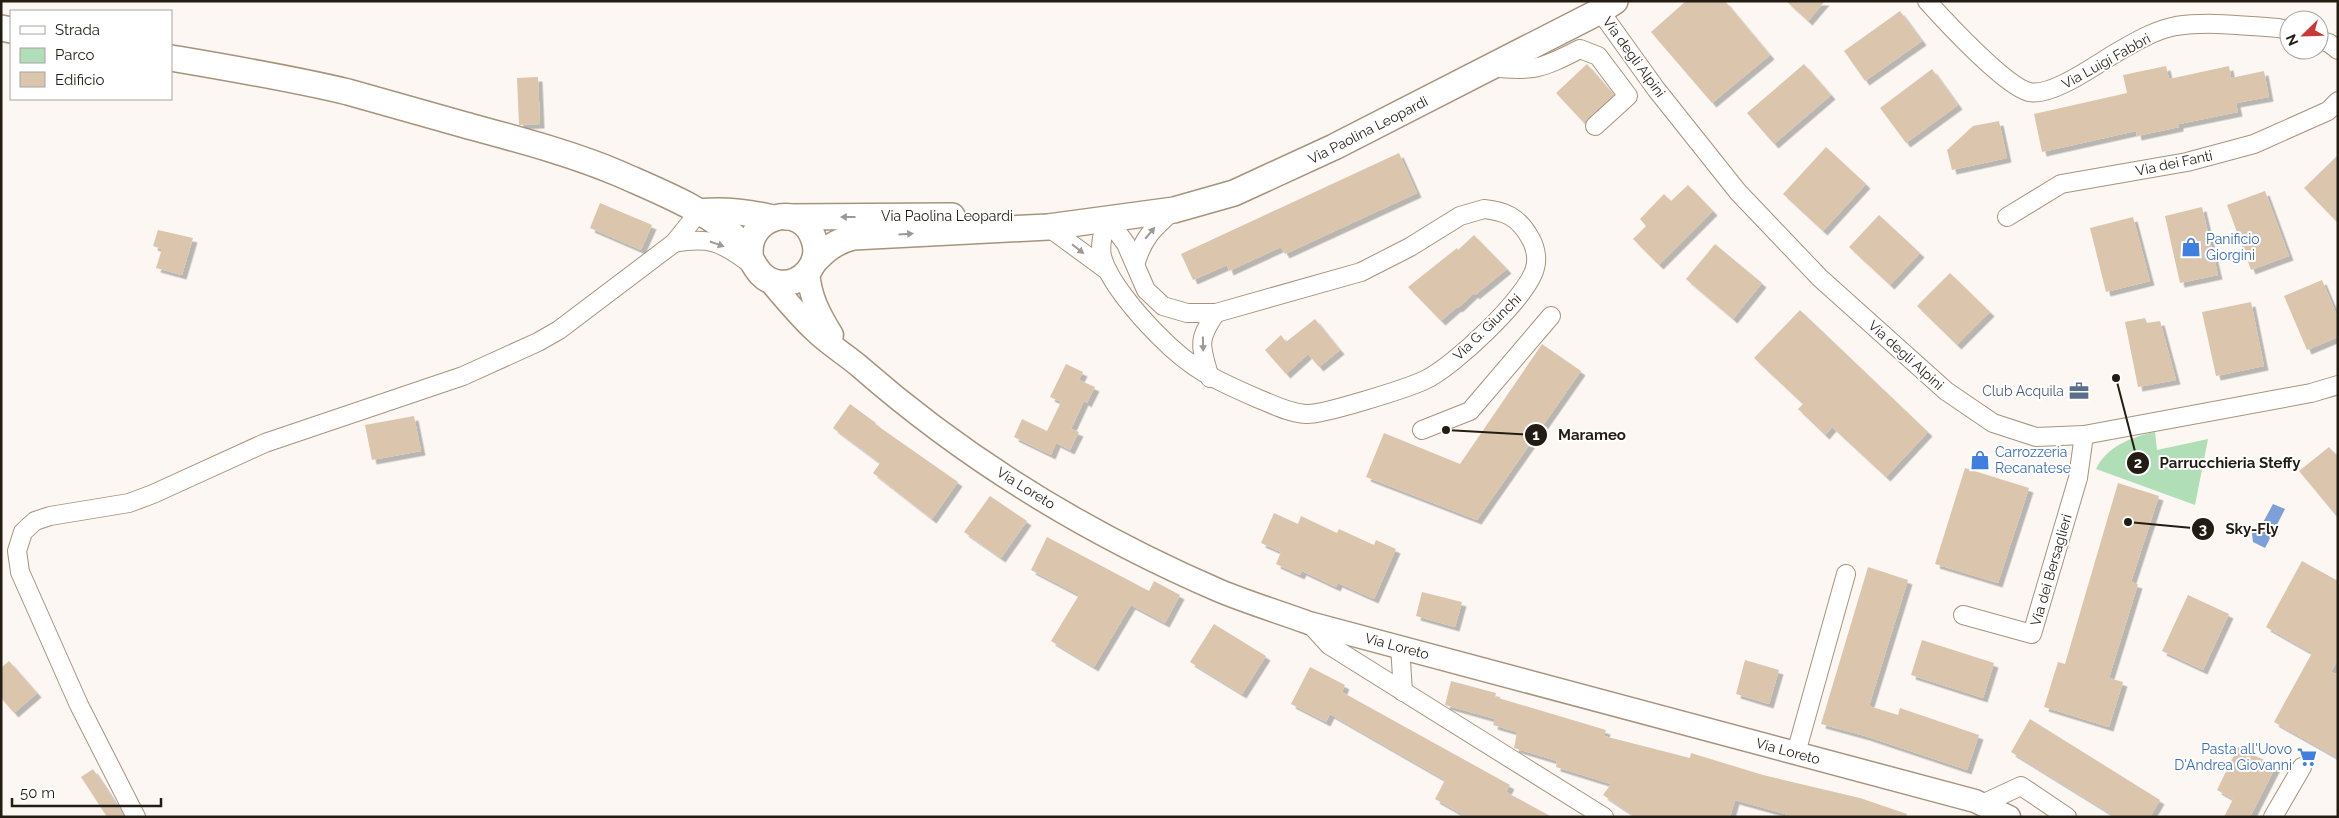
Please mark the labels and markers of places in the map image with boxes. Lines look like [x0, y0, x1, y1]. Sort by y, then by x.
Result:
place label: Panificio Giorgini [2206, 231, 2260, 263]
shop icon: Panificio Giorgini [2180, 236, 2202, 258]
office icon: Club Acquila [2068, 380, 2090, 402]
place label: Club Acquila [1982, 383, 2064, 399]
callout: Marameo [1523, 420, 1636, 450]
place label: Carrozzeria Recanatese [1995, 444, 2071, 476]
callout: Parrucchieria Steffy [2125, 448, 2311, 478]
shop icon: Carrozzeria Recanatese [1969, 449, 1991, 471]
callout: Sky-Fly [2191, 514, 2289, 544]
place label: Pasta all'Uovo D'Andrea Giovanni [2174, 741, 2292, 773]
supermarket icon: Pasta all'Uovo D'Andrea Giovanni [2296, 746, 2318, 768]

